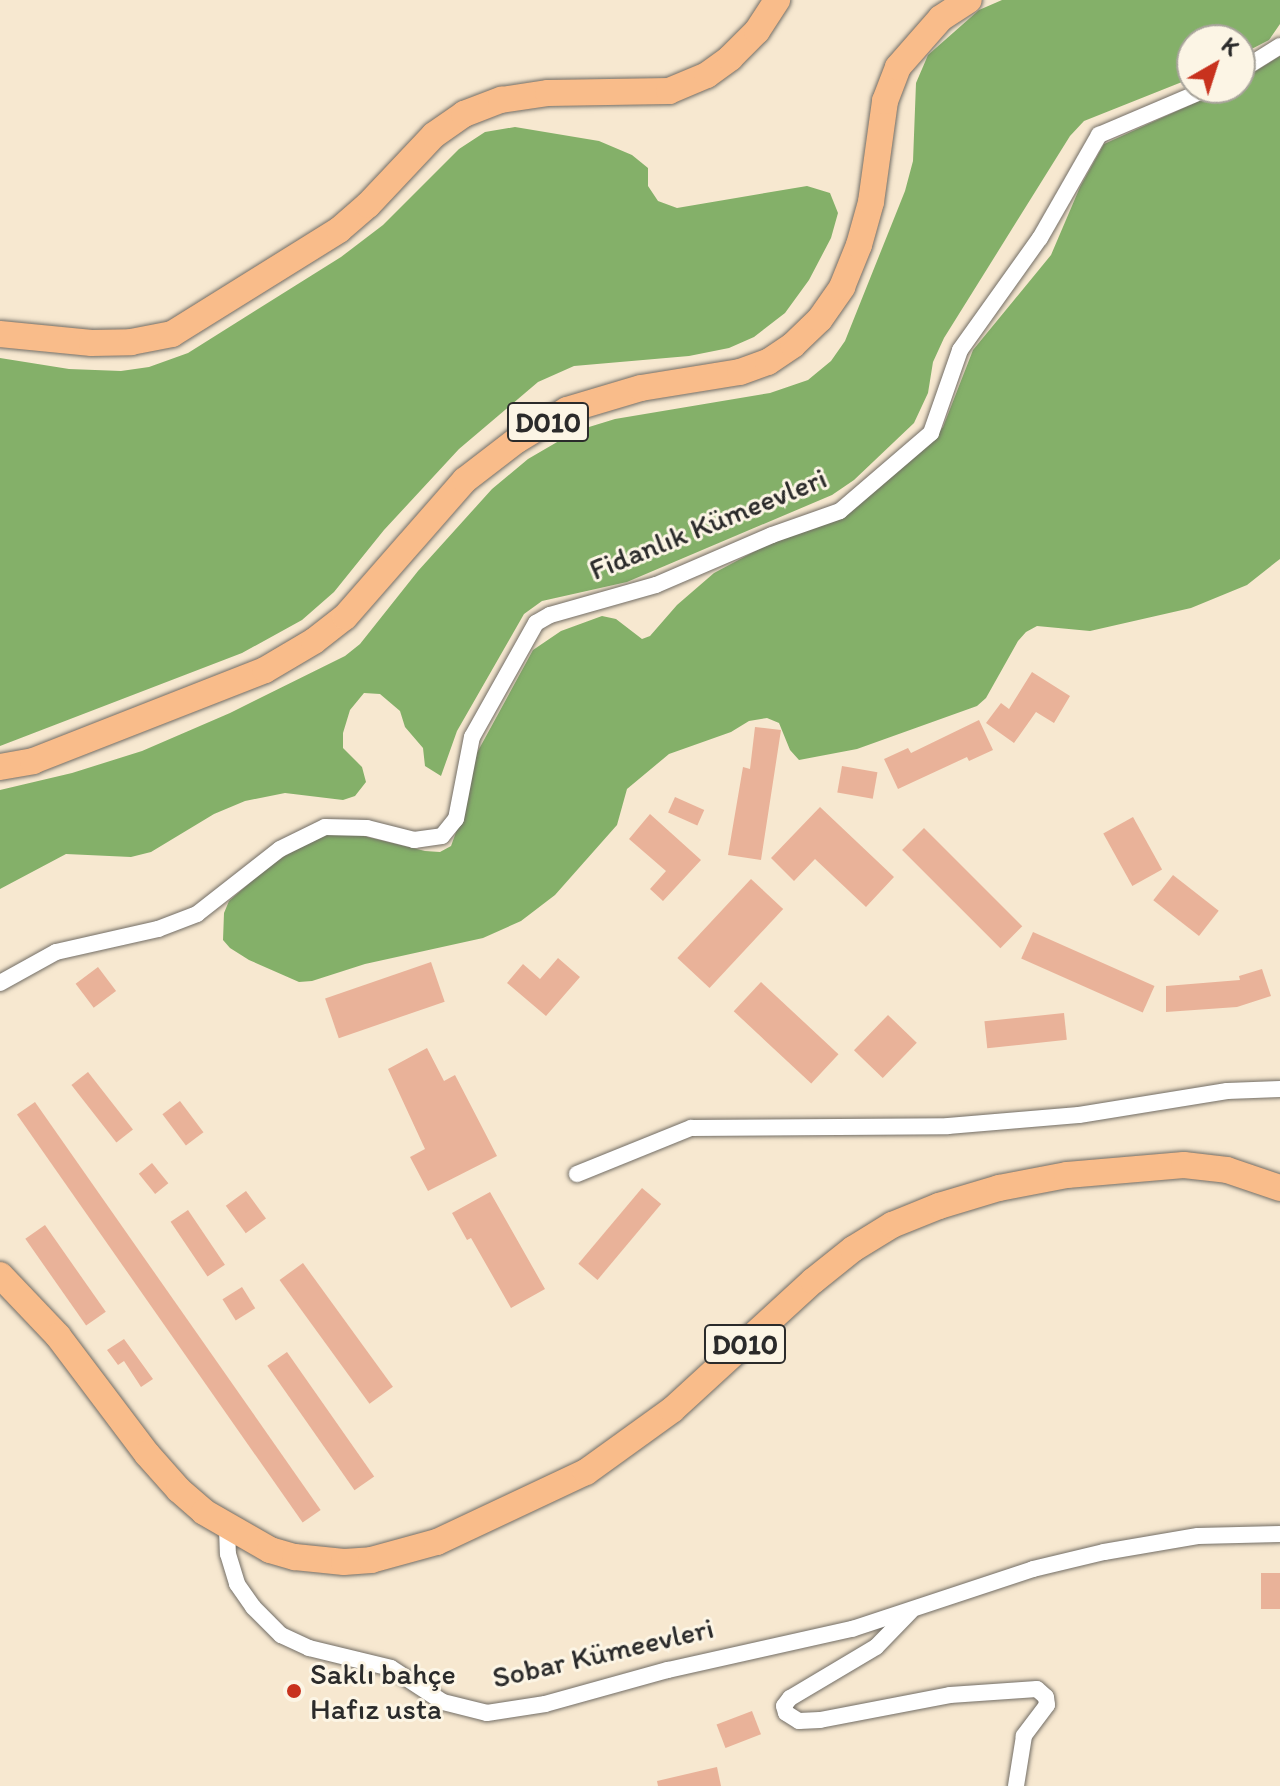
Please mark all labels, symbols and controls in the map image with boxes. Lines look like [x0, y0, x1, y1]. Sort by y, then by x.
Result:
north arrow [1176, 24, 1256, 104]
text: K [1216, 32, 1244, 61]
road number: D010 [506, 398, 590, 446]
street label: Fidanlık Kümeevleri [583, 460, 833, 588]
road number: D010 [703, 1320, 787, 1368]
street label: Sobar Kümeevleri [489, 1610, 717, 1696]
place label: Saklı bahçe Hafız usta [310, 1656, 456, 1726]
marker: Saklı bahçe Hafız usta [285, 1682, 303, 1700]

